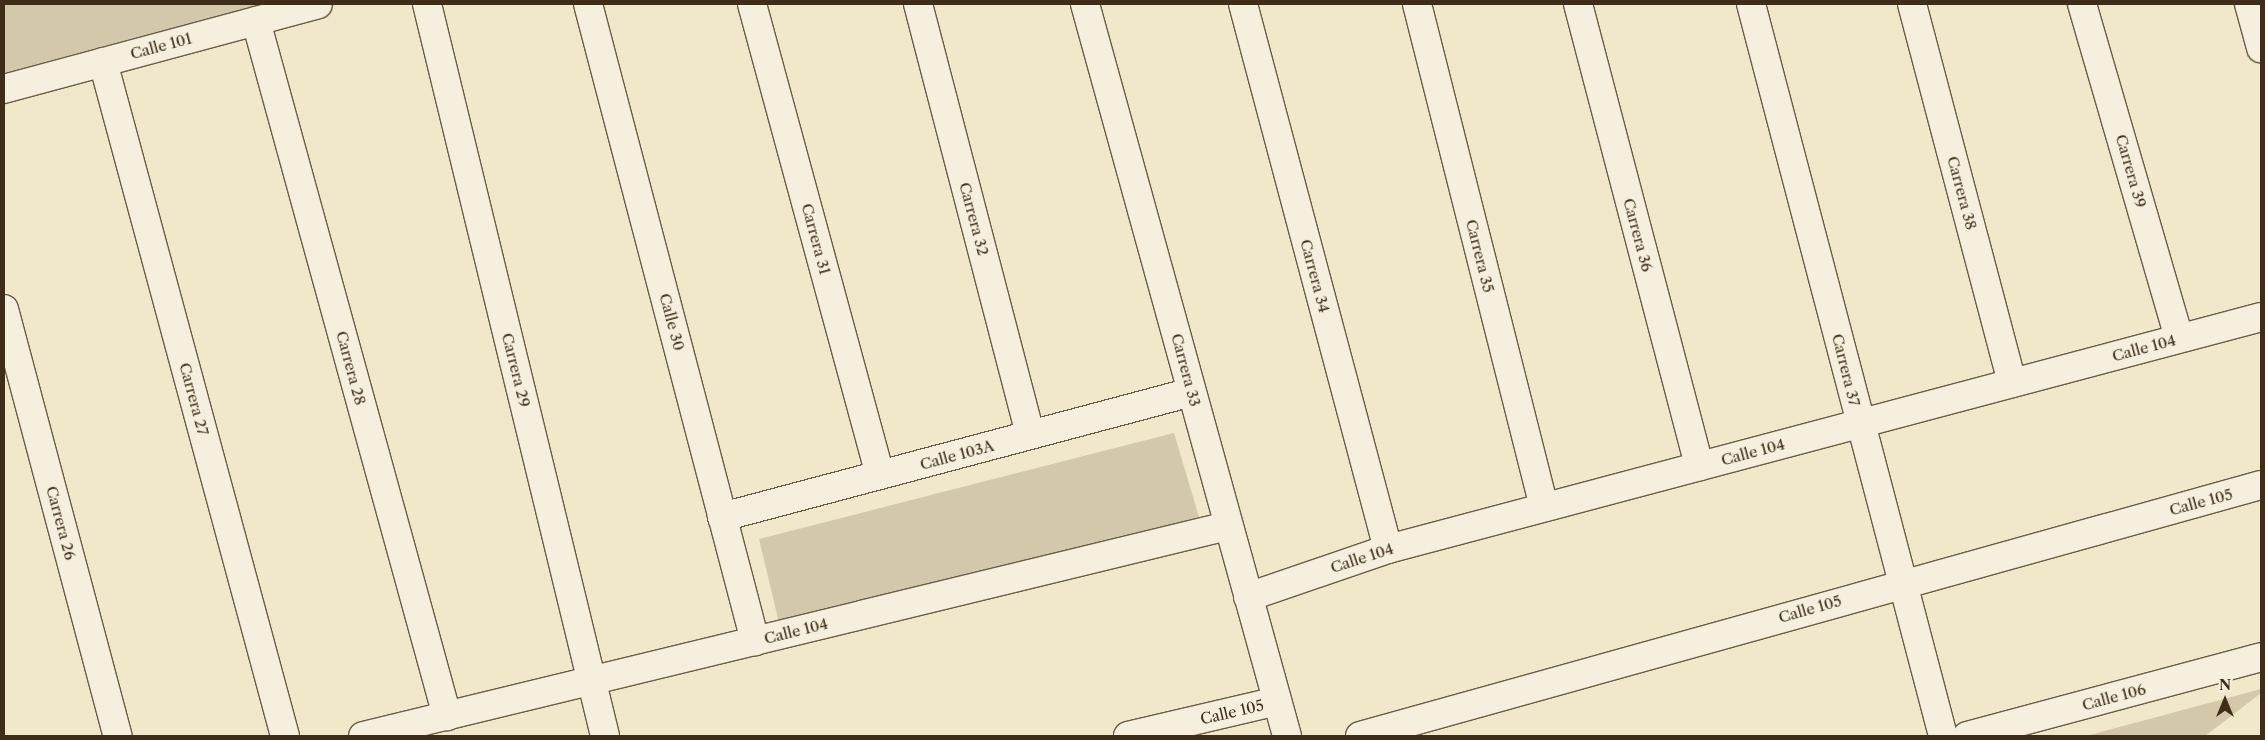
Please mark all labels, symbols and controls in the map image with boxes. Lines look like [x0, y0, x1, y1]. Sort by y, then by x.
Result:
street label: Calle 101 [128, 29, 194, 63]
street label: Carrera 39 [2112, 132, 2150, 210]
street label: Carrera 38 [1944, 154, 1980, 232]
street label: Carrera 32 [956, 180, 992, 258]
street label: Carrera 36 [1620, 196, 1656, 274]
street label: Carrera 31 [798, 201, 834, 277]
street label: Carrera 35 [1462, 217, 1498, 295]
street label: Carrera 34 [1297, 237, 1333, 315]
street label: Calle 30 [656, 291, 688, 353]
street label: Carrera 28 [332, 329, 370, 407]
street label: Carrera 29 [498, 331, 534, 409]
street label: Carrera 33 [1168, 331, 1204, 409]
street label: Calle 104 [2110, 331, 2178, 365]
street label: Carrera 37 [1828, 332, 1864, 408]
street label: Carrera 27 [176, 361, 212, 437]
street label: Calle 104 [1719, 435, 1787, 469]
street label: Calle 103A [918, 436, 996, 474]
street label: Carrera 26 [42, 484, 80, 562]
street label: Calle 105 [2167, 485, 2235, 519]
street label: Calle 104 [1328, 539, 1396, 577]
street label: Calle 105 [1776, 591, 1844, 627]
street label: Calle 104 [762, 614, 830, 648]
north arrow [2200, 675, 2250, 725]
text: N [2219, 676, 2231, 694]
street label: Calle 106 [2080, 680, 2148, 714]
street label: Calle 105 [1198, 696, 1266, 728]

